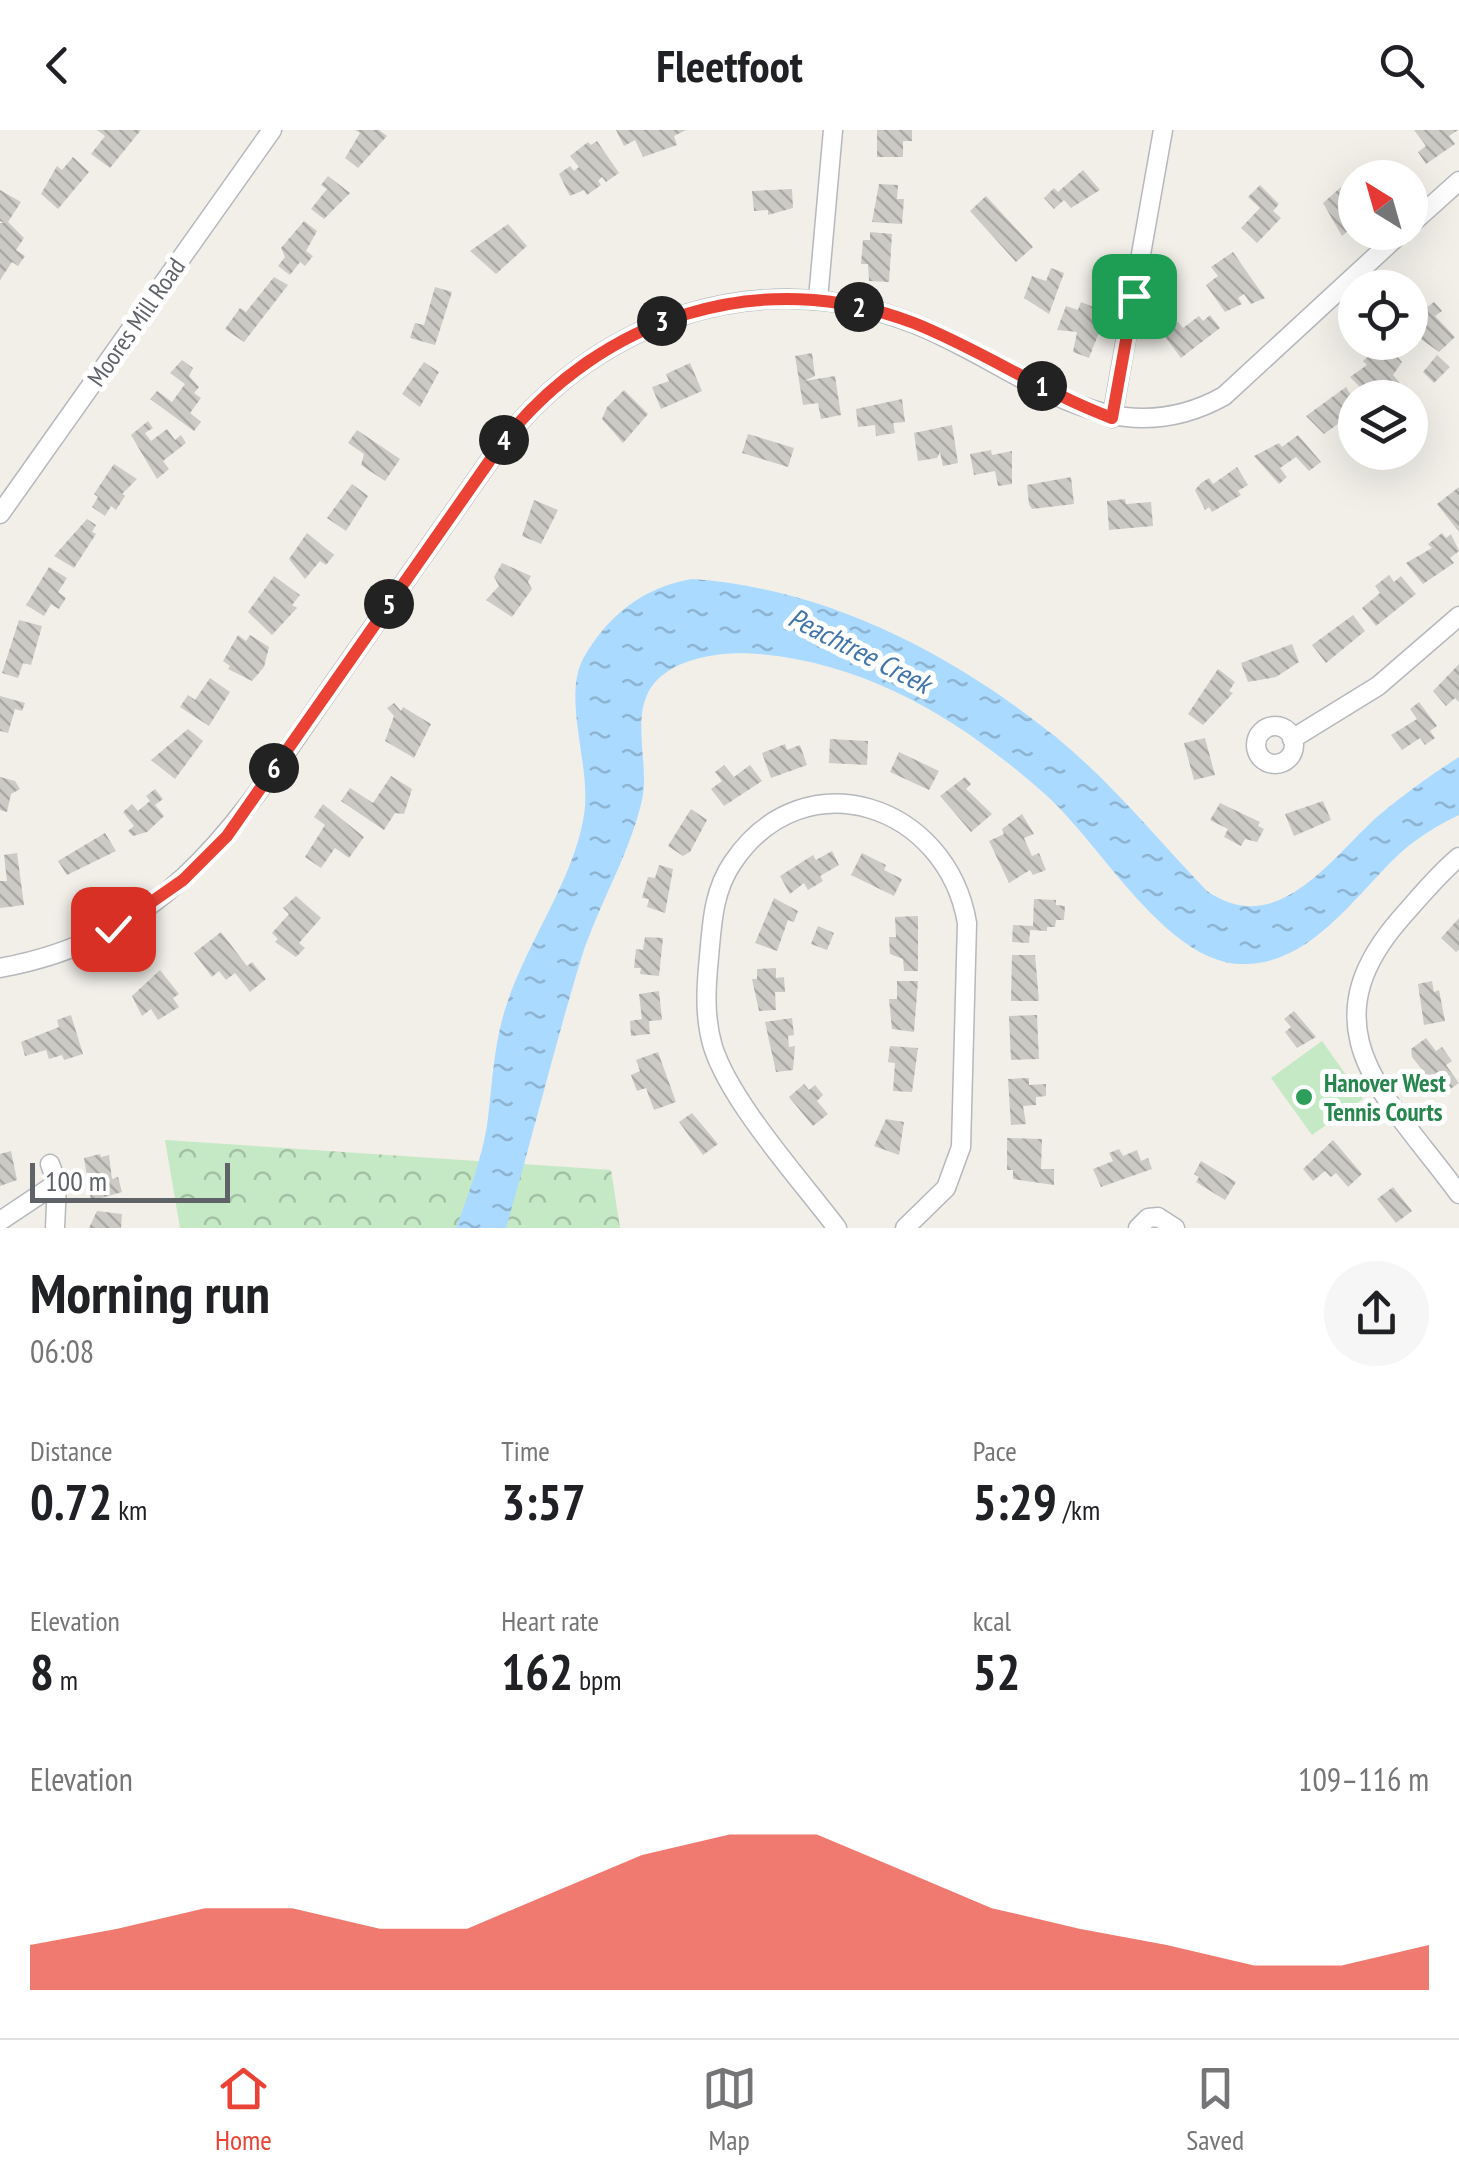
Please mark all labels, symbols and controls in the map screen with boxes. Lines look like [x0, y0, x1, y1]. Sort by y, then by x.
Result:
text: Fleetfoot [656, 36, 803, 94]
icon: back [30, 38, 85, 93]
icon: search [1374, 38, 1429, 93]
north arrow [1338, 160, 1428, 250]
map controls [1338, 160, 1428, 470]
street label: Moores Mill Road [80, 252, 192, 392]
pin [1092, 254, 1177, 339]
icon: arrive [1107, 269, 1162, 324]
button: locate [1338, 270, 1428, 360]
pin: 2 [834, 282, 884, 332]
text: 2 [852, 288, 866, 325]
pin: 3 [637, 296, 687, 346]
text: 3 [655, 302, 669, 339]
pin: 1 [1017, 361, 1067, 411]
text: 1 [1035, 367, 1049, 404]
button: layers [1338, 380, 1428, 470]
pin: 4 [479, 415, 529, 465]
text: 4 [497, 421, 511, 458]
pin: 5 [364, 579, 414, 629]
text: 5 [382, 585, 396, 622]
water label: Peachtree Creek [783, 598, 940, 703]
pin: 6 [249, 743, 299, 793]
text: 6 [267, 749, 281, 786]
pin [71, 887, 156, 972]
icon: check [86, 902, 141, 957]
place label: Hanover West Tennis Courts [1324, 1067, 1446, 1128]
marker: Hanover West Tennis Courts [1293, 1086, 1315, 1108]
scale bar [30, 1158, 230, 1202]
text: 100 m [45, 1162, 107, 1199]
text: Morning run [30, 1257, 270, 1328]
button: share [1324, 1261, 1429, 1366]
text: 06:08 [30, 1330, 94, 1372]
text: Distance [30, 1432, 113, 1469]
text: Time [501, 1432, 550, 1469]
text: Pace [973, 1432, 1017, 1469]
text: 0.72 [30, 1469, 112, 1534]
text: 3:57 [501, 1469, 586, 1534]
text: 5:29 [973, 1469, 1057, 1534]
text: km [112, 1491, 147, 1528]
text: /km [1057, 1491, 1100, 1528]
text: Elevation [30, 1602, 120, 1639]
text: Heart rate [501, 1602, 599, 1639]
text: kcal [973, 1602, 1011, 1639]
text: 8 [30, 1639, 54, 1704]
text: 162 [501, 1639, 573, 1704]
text: 52 [973, 1639, 1020, 1704]
text: m [54, 1661, 78, 1698]
text: bpm [573, 1661, 622, 1698]
text: Elevation [30, 1758, 133, 1800]
text: 109–116 m [1298, 1758, 1429, 1800]
tab: Home [215, 2061, 272, 2158]
tab: Map [702, 2061, 757, 2158]
tab: Saved [1186, 2061, 1244, 2158]

